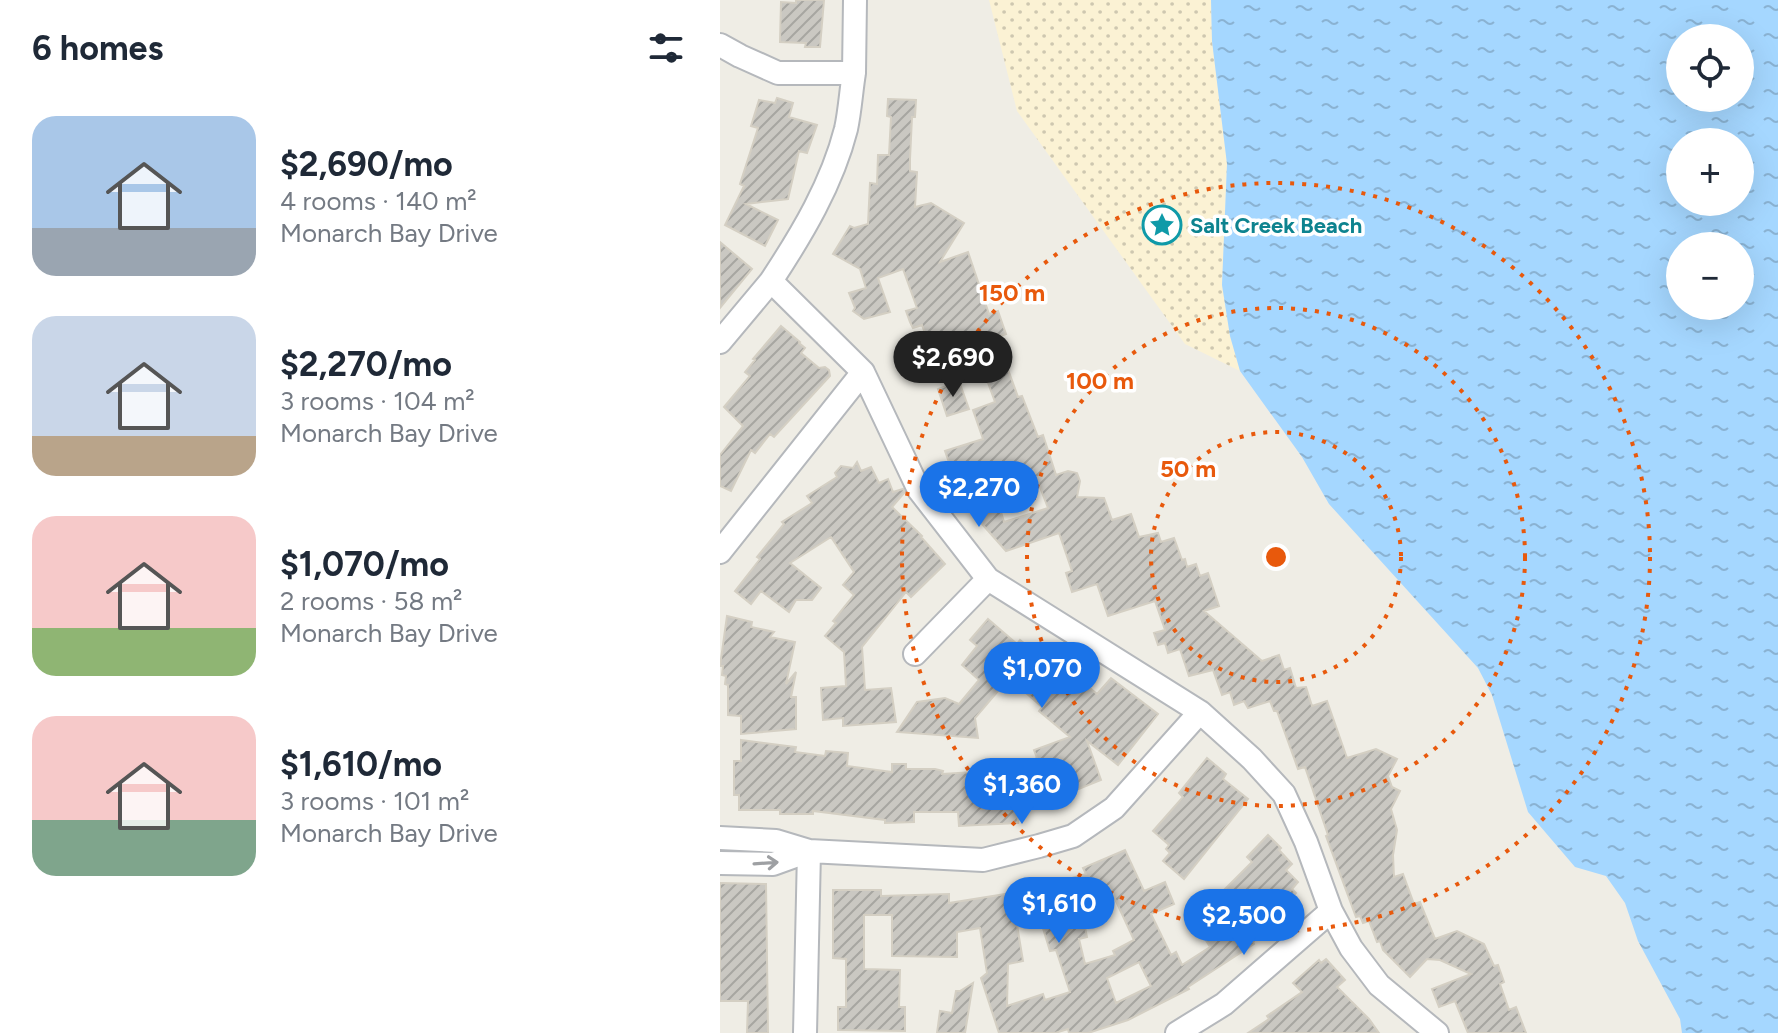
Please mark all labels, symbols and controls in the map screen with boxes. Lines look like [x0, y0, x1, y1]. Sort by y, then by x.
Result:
map controls [1666, 24, 1754, 320]
button: locate [1666, 24, 1754, 112]
icon: filters [644, 26, 688, 70]
text: 6 homes [32, 28, 163, 69]
button: + [1666, 128, 1754, 216]
text: $2,690/mo [280, 144, 453, 185]
icon: home [96, 148, 192, 244]
text: 4 rooms · 140 m² [280, 185, 477, 217]
place icon: Salt Creek Beach [1141, 204, 1183, 246]
place label: Salt Creek Beach [1190, 212, 1362, 239]
text: Monarch Bay Drive [280, 217, 498, 249]
button: − [1666, 232, 1754, 320]
text: 150 m [979, 278, 1045, 307]
pin: $2,690 [888, 331, 1018, 399]
text: $2,690 [911, 341, 995, 373]
text: $2,270/mo [280, 344, 452, 385]
icon: home [96, 348, 192, 444]
text: 100 m [1066, 366, 1134, 395]
text: 3 rooms · 104 m² [280, 385, 475, 417]
text: Monarch Bay Drive [280, 417, 498, 449]
text: 50 m [1160, 454, 1216, 483]
pin: $2,270 [914, 461, 1044, 529]
text: $2,270 [938, 471, 1020, 503]
centre of rings [1262, 543, 1290, 571]
text: $1,070/mo [280, 544, 449, 585]
icon: home [96, 548, 192, 644]
text: 2 rooms · 58 m² [280, 585, 462, 617]
text: Monarch Bay Drive [280, 617, 498, 649]
pin: $1,070 [977, 642, 1107, 710]
text: $1,070 [1002, 652, 1082, 684]
text: $1,610/mo [280, 744, 442, 785]
icon: home [96, 748, 192, 844]
pin: $1,360 [957, 758, 1087, 826]
text: $1,360 [983, 768, 1061, 800]
text: 3 rooms · 101 m² [280, 785, 469, 817]
text: Monarch Bay Drive [280, 817, 498, 849]
one-way arrow [752, 855, 778, 870]
pin: $1,610 [994, 877, 1124, 945]
text: $1,610 [1022, 887, 1096, 919]
pin: $2,500 [1179, 889, 1309, 957]
text: $2,500 [1202, 899, 1286, 931]

